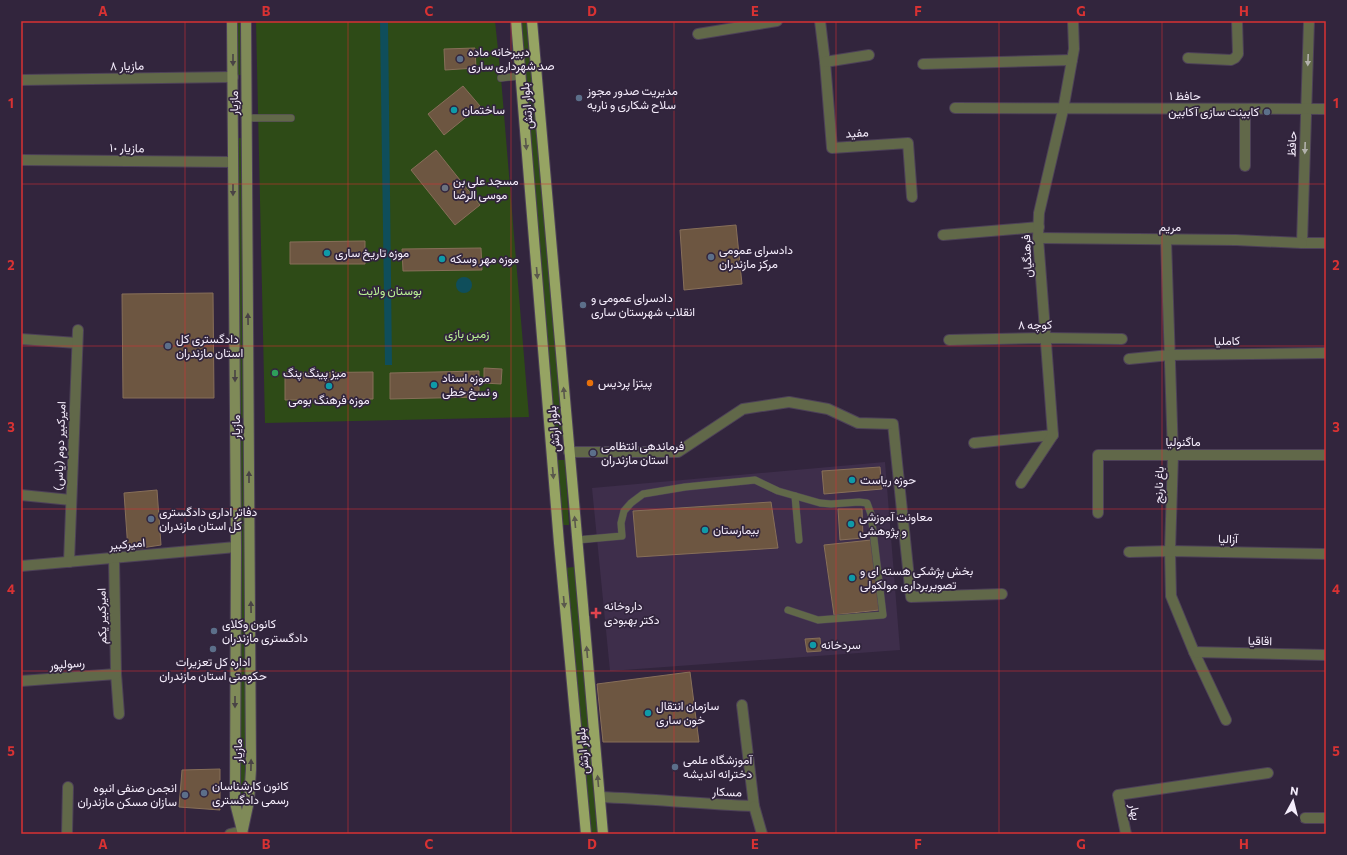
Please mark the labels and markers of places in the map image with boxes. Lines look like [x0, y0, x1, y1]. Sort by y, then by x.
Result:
place label: دبیرخانه ماده صد شهرداری ساری [468, 44, 554, 74]
marker: دبیرخانه ماده صد شهرداری ساری [455, 54, 465, 64]
place label: مدیریت صدور مجوز سلاح شکاری و ناریه [586, 83, 678, 114]
marker: مدیریت صدور مجوز سلاح شکاری و ناریه [574, 93, 584, 103]
place label: ساختمان [462, 102, 505, 117]
place label: کابینت سازی آکابین [1168, 104, 1259, 120]
marker: ساختمان [449, 105, 459, 115]
marker: کابینت سازی آکابین [1262, 107, 1272, 117]
place label: مسجد علی بن موسی الرضا [453, 173, 519, 203]
marker: مسجد علی بن موسی الرضا [440, 183, 450, 193]
place label: دادسرای عمومی مرکز مازندران [719, 242, 793, 272]
place label: موزه تاریخ ساری [335, 245, 409, 262]
marker: موزه تاریخ ساری [322, 248, 332, 258]
place label: موزه مهر وسکه [450, 251, 519, 267]
marker: دادسرای عمومی مرکز مازندران [706, 252, 716, 262]
marker: موزه مهر وسکه [437, 254, 447, 264]
place label: دادسرای عمومی و انقلاب شهرستان ساری [591, 290, 695, 320]
marker: دادسرای عمومی و انقلاب شهرستان ساری [578, 300, 588, 310]
place label: دادگستری کل استان مازندران [176, 331, 243, 361]
marker: دادگستری کل استان مازندران [163, 341, 173, 351]
place label: میز پینگ پنگ [283, 365, 346, 381]
marker: میز پینگ پنگ [270, 368, 280, 378]
place label: موزه اسناد و نسخ خطی [442, 370, 498, 401]
place label: پیتزا پردیس [598, 375, 652, 391]
marker: پیتزا پردیس [585, 378, 595, 388]
marker: موزه اسناد و نسخ خطی [429, 380, 439, 390]
marker: موزه فرهنگ بومی [324, 381, 334, 391]
place label: موزه فرهنگ بومی [288, 392, 370, 408]
place label: فرماندهی انتظامی استان مازندران [601, 438, 684, 468]
marker: فرماندهی انتظامی استان مازندران [588, 448, 598, 458]
place label: حوزه ریاست [860, 472, 916, 488]
marker: حوزه ریاست [847, 475, 857, 485]
place label: دفاتر اداری دادگستری کل استان مازندران [159, 504, 257, 534]
place label: معاونت آموزشی و پژوهشی [859, 509, 933, 539]
marker: دفاتر اداری دادگستری کل استان مازندران [146, 514, 156, 524]
marker: معاونت آموزشی و پژوهشی [846, 519, 856, 529]
place label: بیمارستان [713, 522, 759, 538]
marker: بیمارستان [700, 525, 710, 535]
place label: بخش پژشکی هسته ای و تصویربرداری مولکولی [860, 563, 973, 593]
marker: بخش پژشکی هسته ای و تصویربرداری مولکولی [847, 573, 857, 583]
place label: داروخانه دکتر بهبودی [604, 598, 660, 628]
marker: داروخانه دکتر بهبودی [591, 608, 601, 618]
place label: کانون وکلای دادگستری مازندران [222, 616, 308, 646]
marker: کانون وکلای دادگستری مازندران [209, 626, 219, 636]
place label: سردخانه [821, 637, 861, 653]
marker: سردخانه [808, 640, 818, 650]
marker: اداره کل تعزیرات حکومتی استان مازندران [208, 644, 218, 654]
place label: اداره کل تعزیرات حکومتی استان مازندران [159, 654, 267, 684]
place label: سازمان انتقال خون ساری [656, 698, 719, 728]
marker: سازمان انتقال خون ساری [643, 708, 653, 718]
place label: آموزشگاه علمی دخترانه اندیشه [683, 752, 753, 782]
marker: آموزشگاه علمی دخترانه اندیشه [670, 762, 680, 772]
place label: کانون کارشناسان رسمی دادگستری [212, 778, 289, 808]
place label: انجمن صنفی انبوه سازان مسکن مازندران [77, 780, 177, 810]
marker: کانون کارشناسان رسمی دادگستری [199, 788, 209, 798]
marker: انجمن صنفی انبوه سازان مسکن مازندران [180, 790, 190, 800]

